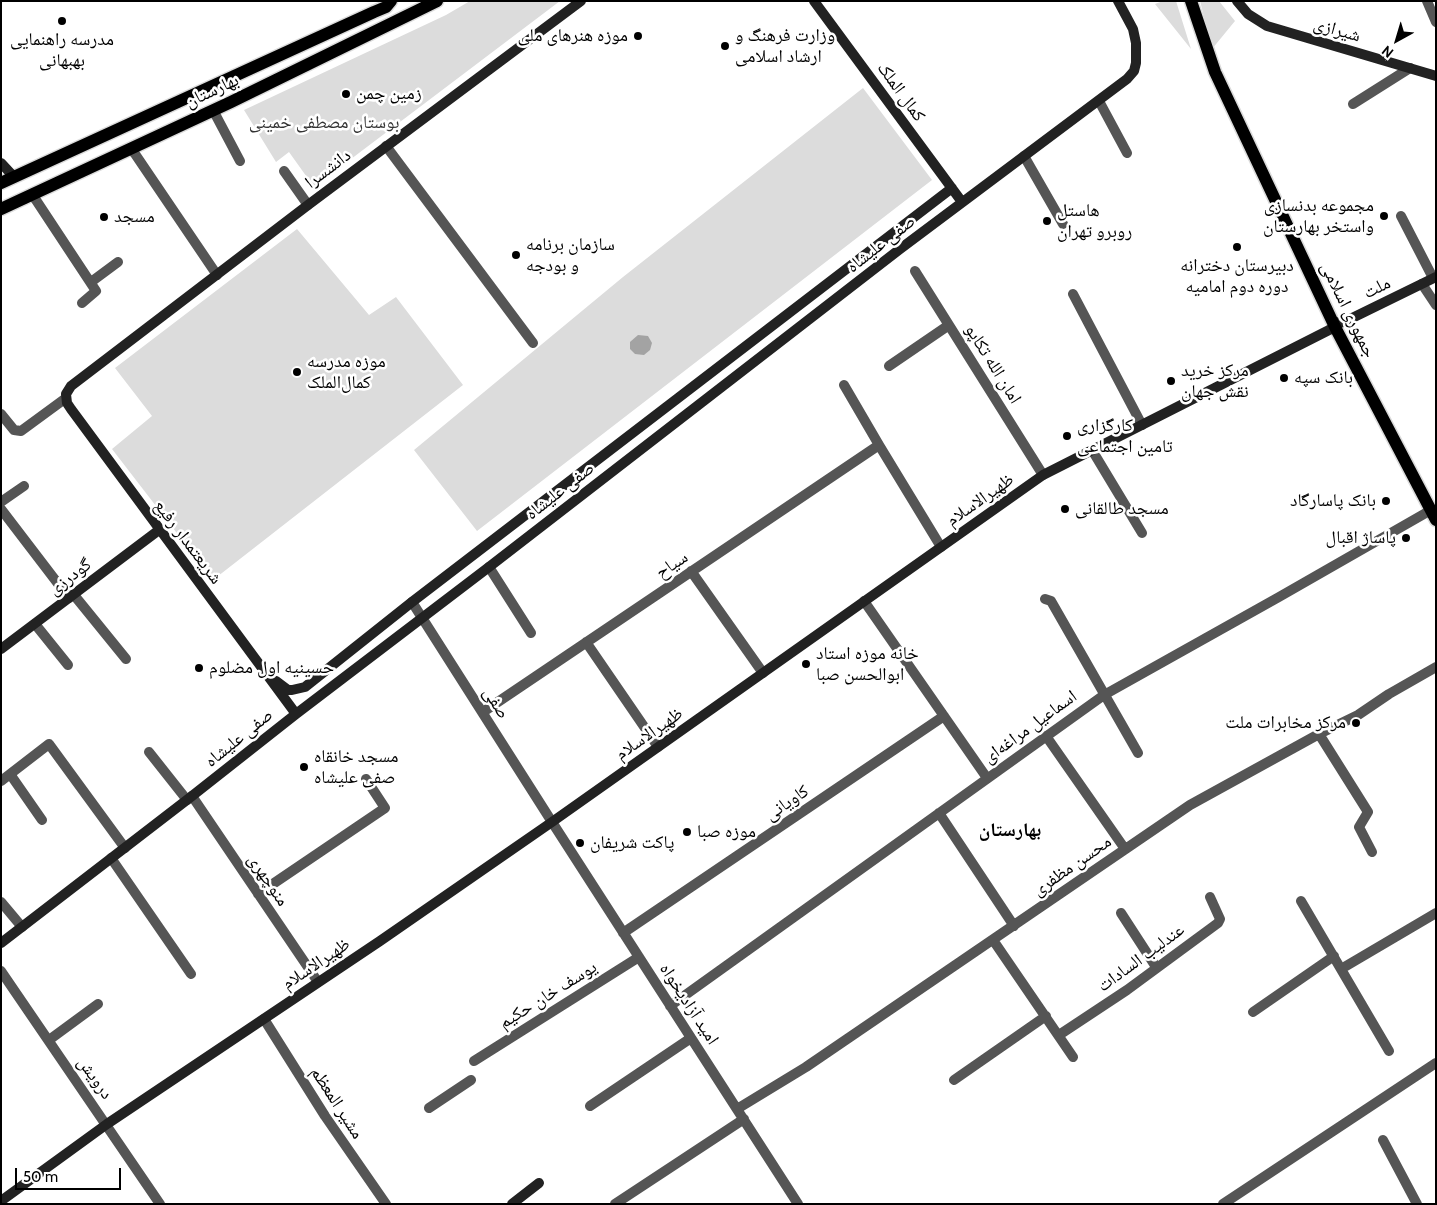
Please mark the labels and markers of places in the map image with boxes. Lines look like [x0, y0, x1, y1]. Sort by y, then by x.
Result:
marker: مدرسه راهنمایی بهبهانی [56, 15, 68, 27]
place label: موزه هنرهای ملی [517, 25, 628, 47]
place label: وزارت فرهنگ و ارشاد اسلامی [735, 25, 835, 68]
place label: مدرسه راهنمایی بهبهانی [10, 29, 114, 72]
marker: موزه هنرهای ملی [632, 30, 644, 42]
marker: وزارت فرهنگ و ارشاد اسلامی [719, 40, 731, 52]
place label: زمین چمن [356, 83, 422, 105]
marker: زمین چمن [340, 88, 352, 100]
place label: مجموعه بدنسازی واستخر بهارستان [1263, 195, 1374, 238]
place label: هاستل روبرو تهران [1057, 200, 1132, 242]
place label: مسجد [114, 206, 155, 228]
marker: مجموعه بدنسازی واستخر بهارستان [1378, 210, 1390, 222]
marker: مسجد [98, 211, 110, 223]
marker: هاستل روبرو تهران [1041, 215, 1053, 227]
place label: سازمان برنامه و بودجه [526, 234, 615, 276]
marker: دبیرستان دخترانه دوره دوم امامیه [1231, 241, 1243, 253]
marker: سازمان برنامه و بودجه [510, 249, 522, 261]
place label: دبیرستان دخترانه دوره دوم امامیه [1180, 255, 1294, 298]
place label: موزه مدرسه کمال‌الملک [307, 351, 386, 394]
place label: مرکز خرید نقش جهان [1181, 360, 1249, 402]
marker: موزه مدرسه کمال‌الملک [291, 366, 303, 378]
place label: بانک سپه [1294, 367, 1353, 389]
marker: بانک سپه [1278, 372, 1290, 384]
marker: مرکز خرید نقش جهان [1165, 375, 1177, 387]
place label: کارگزاری تامین اجتماعی [1077, 415, 1173, 458]
marker: کارگزاری تامین اجتماعی [1061, 430, 1073, 442]
place label: بانک پاسارگاد [1290, 490, 1376, 512]
marker: بانک پاسارگاد [1380, 495, 1392, 507]
place label: مسجد طالقانی [1075, 498, 1169, 520]
marker: مسجد طالقانی [1059, 503, 1071, 515]
place label: پاساژ اقبال [1326, 527, 1396, 549]
marker: پاساژ اقبال [1400, 532, 1412, 544]
place label: خانه موزه استاد ابوالحسن صبا [816, 643, 919, 686]
place label: حسینیه اول مضلوم [209, 657, 334, 679]
marker: خانه موزه استاد ابوالحسن صبا [800, 658, 812, 670]
marker: حسینیه اول مضلوم [193, 662, 205, 674]
place label: مرکز مخابرات ملت [1225, 712, 1346, 734]
marker: مرکز مخابرات ملت [1350, 717, 1362, 729]
place label: مسجد خانقاه صفی علیشاه [314, 746, 399, 789]
marker: مسجد خانقاه صفی علیشاه [298, 761, 310, 773]
place label: موزه صبا [697, 821, 756, 843]
marker: موزه صبا [681, 826, 693, 838]
place label: پاکت شریفان [590, 832, 674, 854]
marker: پاکت شریفان [574, 837, 586, 849]

